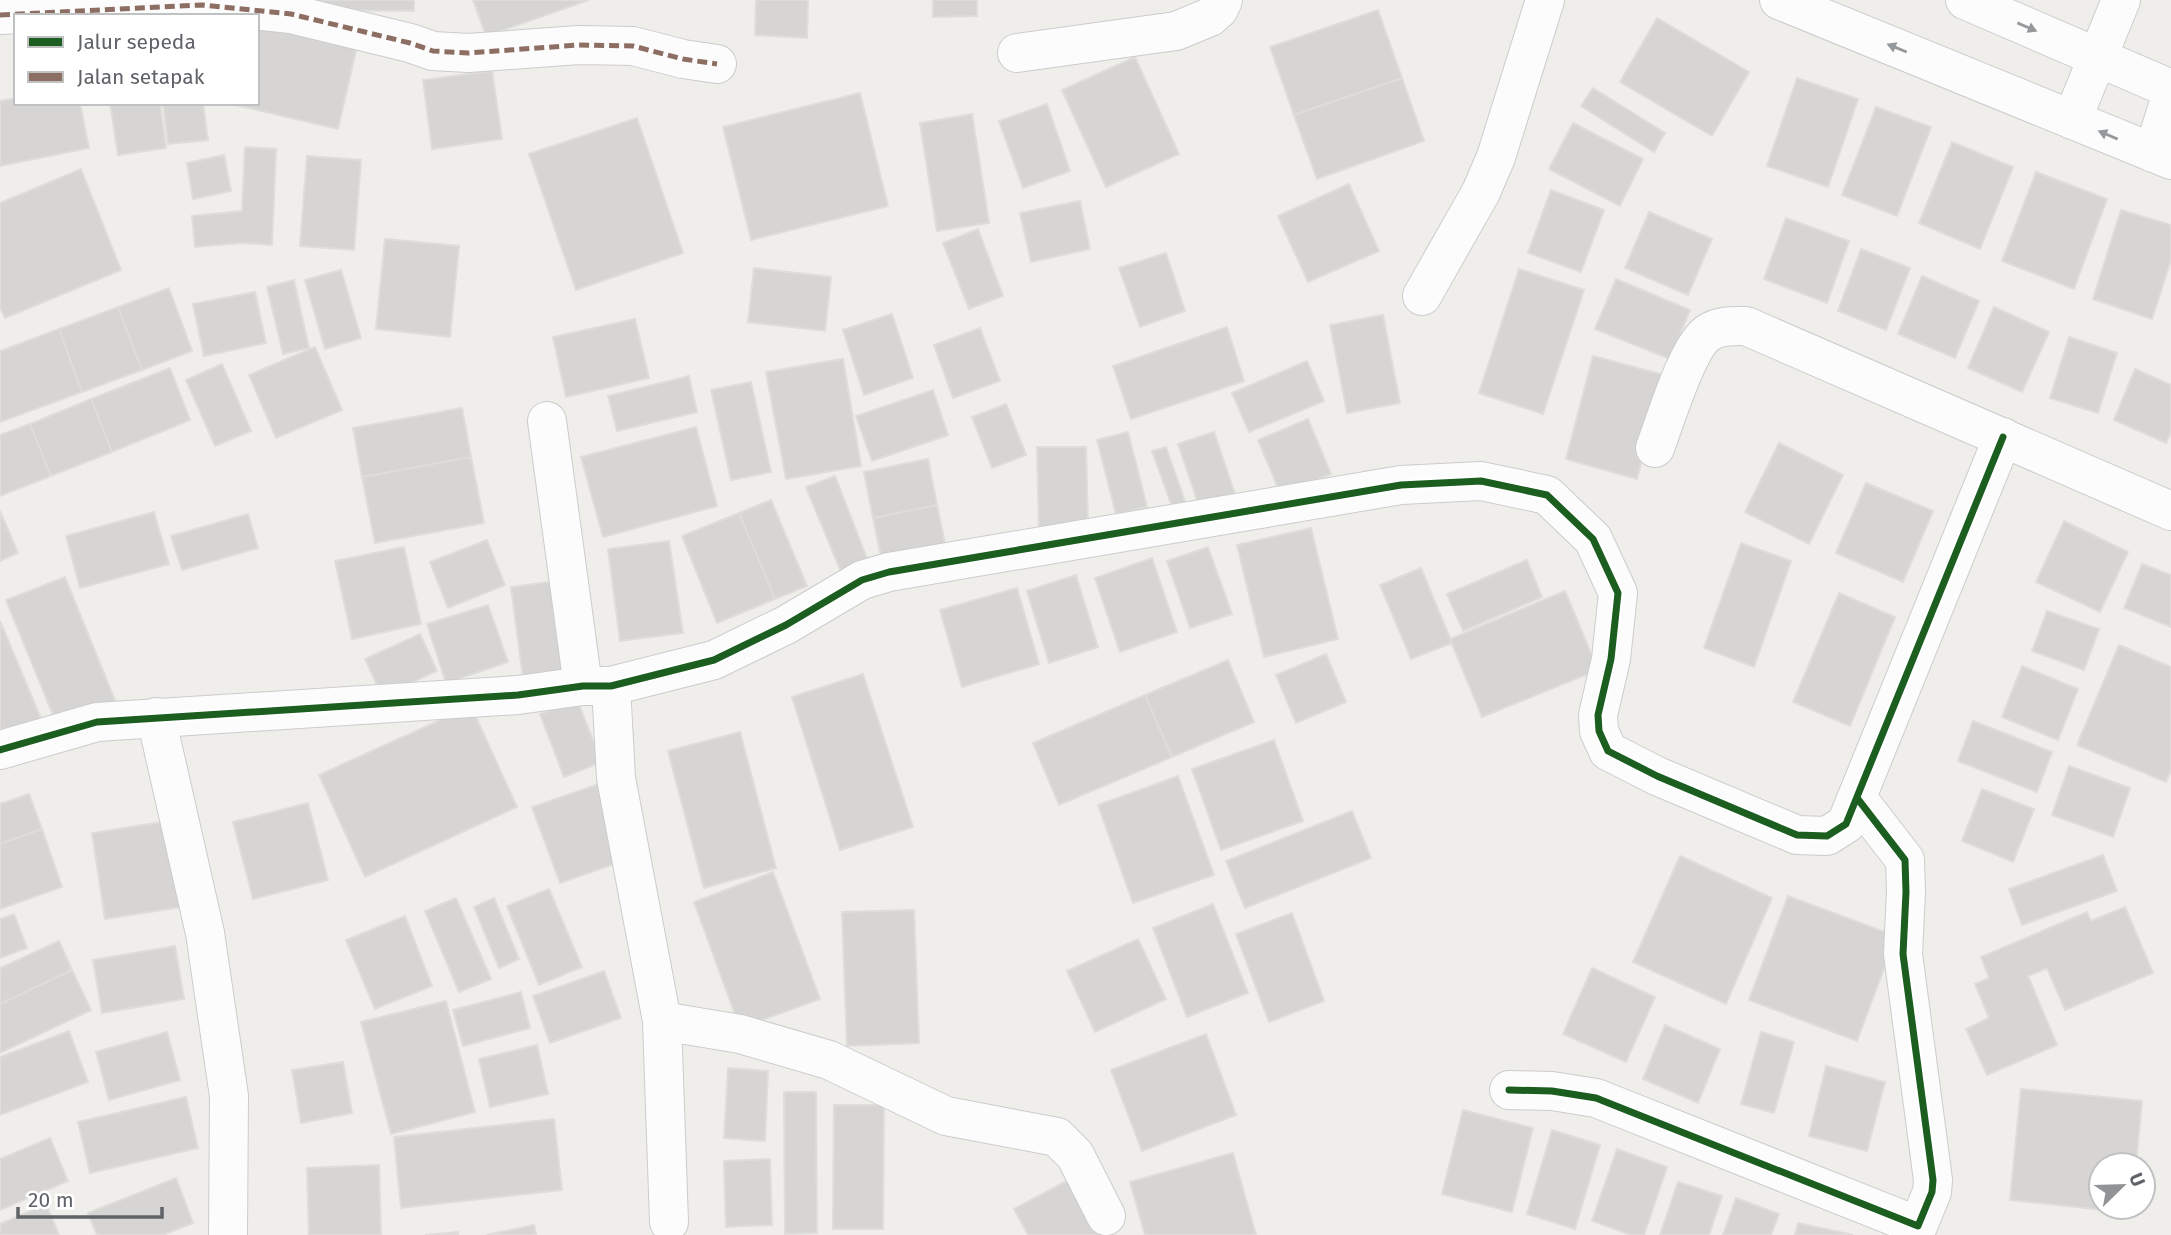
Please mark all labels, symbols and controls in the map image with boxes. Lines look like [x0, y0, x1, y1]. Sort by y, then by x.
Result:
legend [14, 14, 259, 105]
one-way arrow [2017, 22, 2038, 33]
text: Jalur sepeda [77, 29, 196, 55]
one-way arrow [1887, 43, 1908, 54]
text: Jalan setapak [77, 64, 205, 90]
one-way arrow [2097, 129, 2118, 140]
north arrow [2087, 1151, 2157, 1221]
text: U [2124, 1169, 2150, 1190]
scale bar [18, 1176, 161, 1220]
text: 20 m [28, 1187, 74, 1213]

